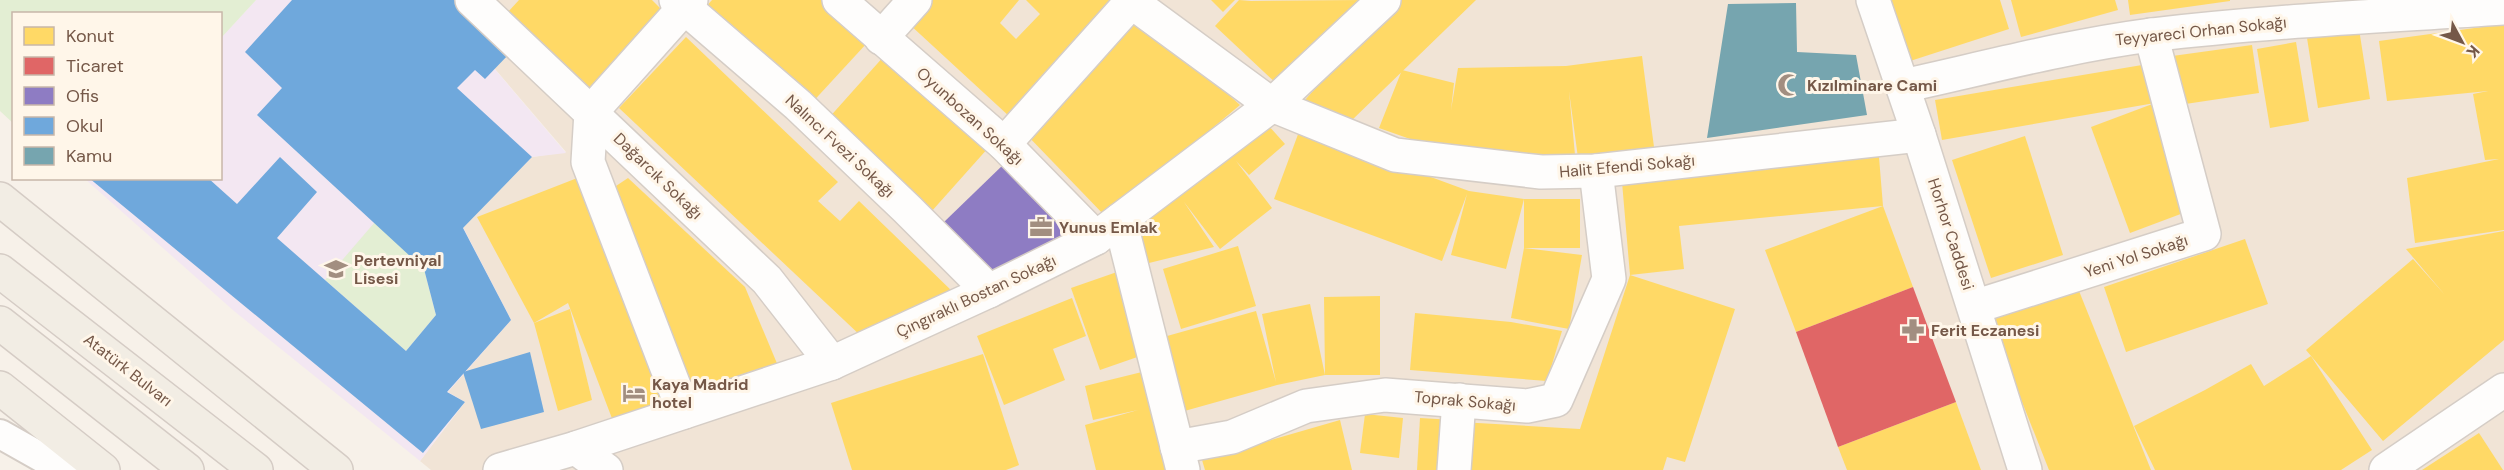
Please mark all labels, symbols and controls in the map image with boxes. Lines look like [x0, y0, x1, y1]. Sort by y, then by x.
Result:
legend [12, 12, 222, 180]
street label: Teyyareci Orhan Sokağı [2114, 12, 2288, 50]
north arrow [2432, 12, 2492, 72]
text: Konut [66, 24, 114, 48]
text: K [2461, 41, 2484, 63]
text: Ticaret [66, 54, 124, 78]
street label: Oyunbozan Sokağı [912, 63, 1028, 169]
mosque icon: Kızılminare Cami [1776, 72, 1802, 98]
place label: Kızılminare Cami [1807, 75, 1937, 96]
text: Ofis [66, 84, 99, 108]
street label: Nalıncı Fvezi Sokağı [781, 90, 899, 202]
text: Okul [66, 114, 103, 138]
street label: Dağarcık Sokağı [609, 128, 707, 224]
text: Kamu [66, 144, 112, 168]
street label: Halit Efendi Sokağı [1558, 150, 1696, 182]
street label: Horhor Caddesi [1923, 175, 1979, 293]
office icon: Yunus Emlak [1028, 214, 1054, 240]
place label: Yunus Emlak [1059, 217, 1159, 238]
street label: Yeni Yol Sokağı [2082, 229, 2190, 283]
place label: Pertevniyal Lisesi [354, 250, 442, 289]
street label: Çıngıraklı Bostan Sokağı [893, 250, 1059, 342]
school or university icon: Pertevniyal Lisesi [323, 256, 349, 282]
pharmacy icon: Ferit Eczanesi [1900, 317, 1926, 343]
place label: Ferit Eczanesi [1931, 320, 2039, 341]
street label: Atatürk Bulvarı [79, 329, 177, 411]
place label: Kaya Madrid hotel [652, 374, 749, 413]
hotel icon: Kaya Madrid hotel [621, 380, 647, 406]
street label: Toprak Sokağı [1413, 386, 1517, 416]

